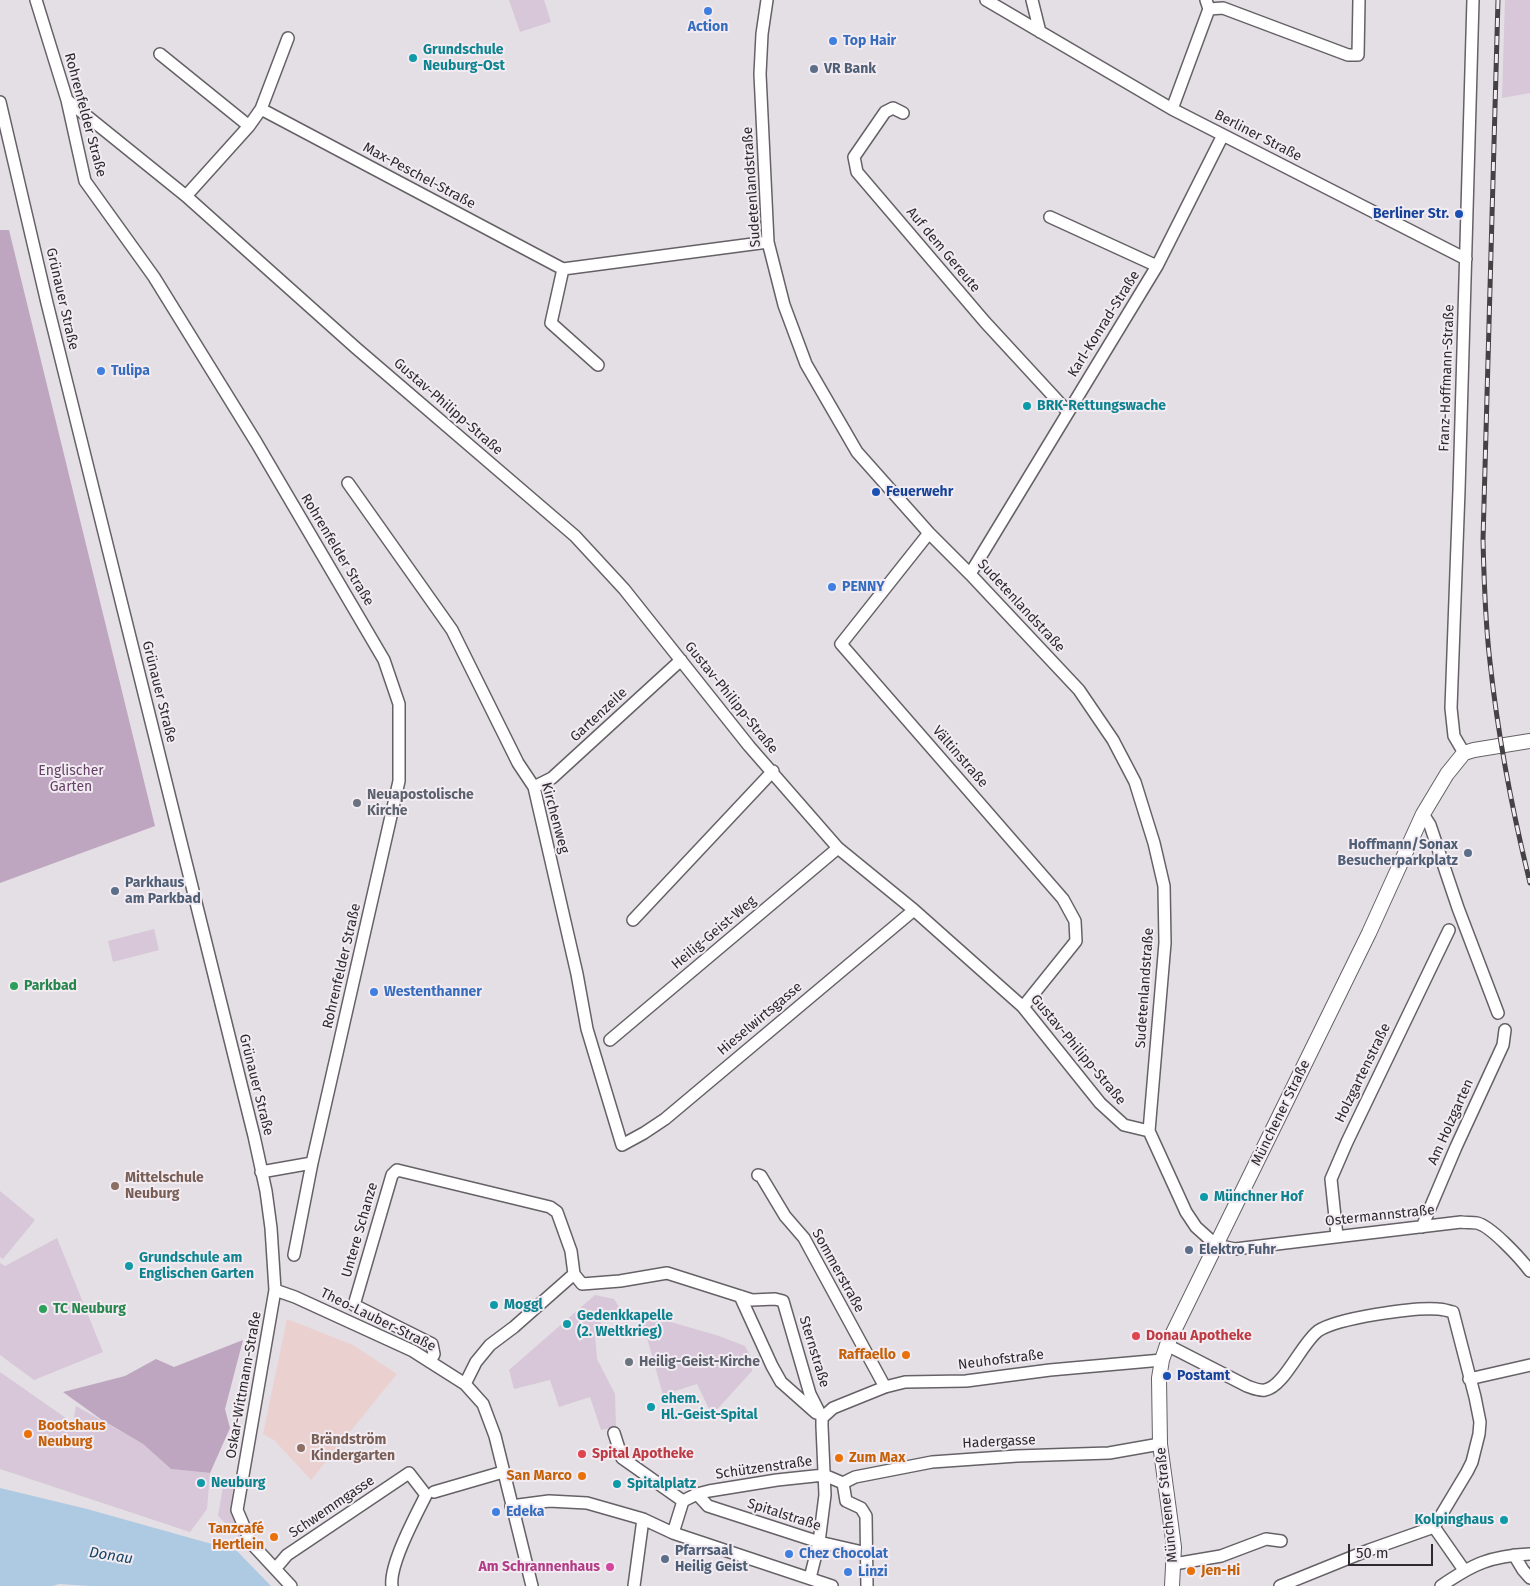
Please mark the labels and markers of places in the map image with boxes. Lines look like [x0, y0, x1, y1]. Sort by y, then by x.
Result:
marker: Action [702, 5, 714, 17]
place label: Action [688, 19, 728, 35]
place label: Top Hair [843, 33, 896, 49]
marker: Top Hair [827, 35, 839, 47]
place label: Grundschule Neuburg-Ost [423, 42, 505, 74]
marker: Grundschule Neuburg-Ost [407, 52, 419, 64]
place label: VR Bank [824, 61, 876, 77]
marker: VR Bank [808, 63, 820, 75]
place label: Berliner Str. [1373, 206, 1449, 222]
marker: Berliner Str. [1453, 208, 1465, 220]
place label: Tulipa [111, 363, 150, 379]
marker: Tulipa [95, 365, 107, 377]
place label: BRK-Rettungswache [1037, 398, 1166, 414]
marker: BRK-Rettungswache [1021, 400, 1033, 412]
place label: Feuerwehr [886, 484, 953, 500]
marker: Feuerwehr [870, 486, 882, 498]
place label: PENNY [842, 579, 885, 595]
marker: PENNY [826, 581, 838, 593]
place label: Neuapostolische Kirche [367, 787, 474, 820]
marker: Neuapostolische Kirche [351, 797, 363, 809]
place label: Hoffmann/Sonax Besucherparkplatz [1338, 837, 1458, 870]
marker: Hoffmann/Sonax Besucherparkplatz [1462, 847, 1474, 859]
place label: Parkhaus am Parkbad [125, 875, 201, 908]
marker: Parkhaus am Parkbad [109, 885, 121, 897]
place label: Parkbad [24, 978, 77, 994]
marker: Parkbad [8, 980, 20, 992]
place label: Westenthanner [384, 984, 482, 1000]
marker: Westenthanner [368, 986, 380, 998]
place label: Mittelschule Neuburg [125, 1170, 204, 1202]
marker: Mittelschule Neuburg [109, 1180, 121, 1192]
place label: Münchner Hof [1214, 1189, 1303, 1205]
marker: Münchner Hof [1198, 1191, 1210, 1203]
place label: Elektro Fuhr [1199, 1242, 1276, 1258]
marker: Elektro Fuhr [1183, 1244, 1195, 1256]
place label: Grundschule am Englischen Garten [139, 1250, 254, 1282]
marker: Grundschule am Englischen Garten [123, 1260, 135, 1272]
place label: Moggl [504, 1297, 543, 1313]
marker: Moggl [488, 1299, 500, 1311]
place label: TC Neuburg [53, 1301, 126, 1317]
marker: TC Neuburg [37, 1303, 49, 1315]
place label: Gedenkkapelle (2. Weltkrieg) [577, 1308, 673, 1340]
marker: Gedenkkapelle (2. Weltkrieg) [561, 1318, 573, 1330]
place label: Donau Apotheke [1146, 1328, 1252, 1344]
marker: Donau Apotheke [1130, 1330, 1142, 1342]
place label: Raffaello [838, 1347, 896, 1363]
marker: Raffaello [900, 1349, 912, 1361]
place label: Heilig-Geist-Kirche [639, 1354, 760, 1370]
marker: Heilig-Geist-Kirche [623, 1356, 635, 1368]
place label: Postamt [1177, 1368, 1230, 1384]
marker: Postamt [1161, 1370, 1173, 1382]
place label: ehem. Hl.-Geist-Spital [661, 1391, 758, 1424]
marker: ehem. Hl.-Geist-Spital [645, 1401, 657, 1413]
place label: Bootshaus Neuburg [38, 1418, 106, 1450]
marker: Bootshaus Neuburg [22, 1428, 34, 1440]
place label: Brändström Kindergarten [311, 1432, 395, 1464]
marker: Brändström Kindergarten [295, 1442, 307, 1454]
place label: Spital Apotheke [592, 1446, 694, 1462]
marker: Spital Apotheke [576, 1448, 588, 1460]
place label: Zum Max [849, 1450, 905, 1466]
marker: Zum Max [833, 1452, 845, 1464]
place label: San Marco [506, 1468, 572, 1484]
marker: San Marco [576, 1470, 588, 1482]
place label: Neuburg [211, 1475, 266, 1491]
place label: Spitalplatz [627, 1476, 696, 1492]
marker: Neuburg [195, 1477, 207, 1489]
marker: Spitalplatz [611, 1478, 623, 1490]
place label: Edeka [506, 1504, 544, 1520]
marker: Edeka [490, 1506, 502, 1518]
place label: Kolpinghaus [1414, 1512, 1494, 1528]
marker: Kolpinghaus [1498, 1514, 1510, 1526]
place label: Tanzcafé Hertlein [208, 1521, 264, 1554]
marker: Tanzcafé Hertlein [268, 1531, 280, 1543]
place label: Pfarrsaal Heilig Geist [675, 1543, 748, 1575]
place label: Chez Chocolat [799, 1546, 888, 1562]
marker: Chez Chocolat [783, 1548, 795, 1560]
marker: Pfarrsaal Heilig Geist [659, 1553, 671, 1565]
place label: Am Schrannenhaus [479, 1559, 600, 1575]
marker: Am Schrannenhaus [604, 1561, 616, 1573]
place label: Jen-Hi [1201, 1563, 1240, 1579]
place label: Linzi [858, 1564, 888, 1580]
marker: Jen-Hi [1185, 1565, 1197, 1577]
marker: Linzi [842, 1566, 854, 1578]

